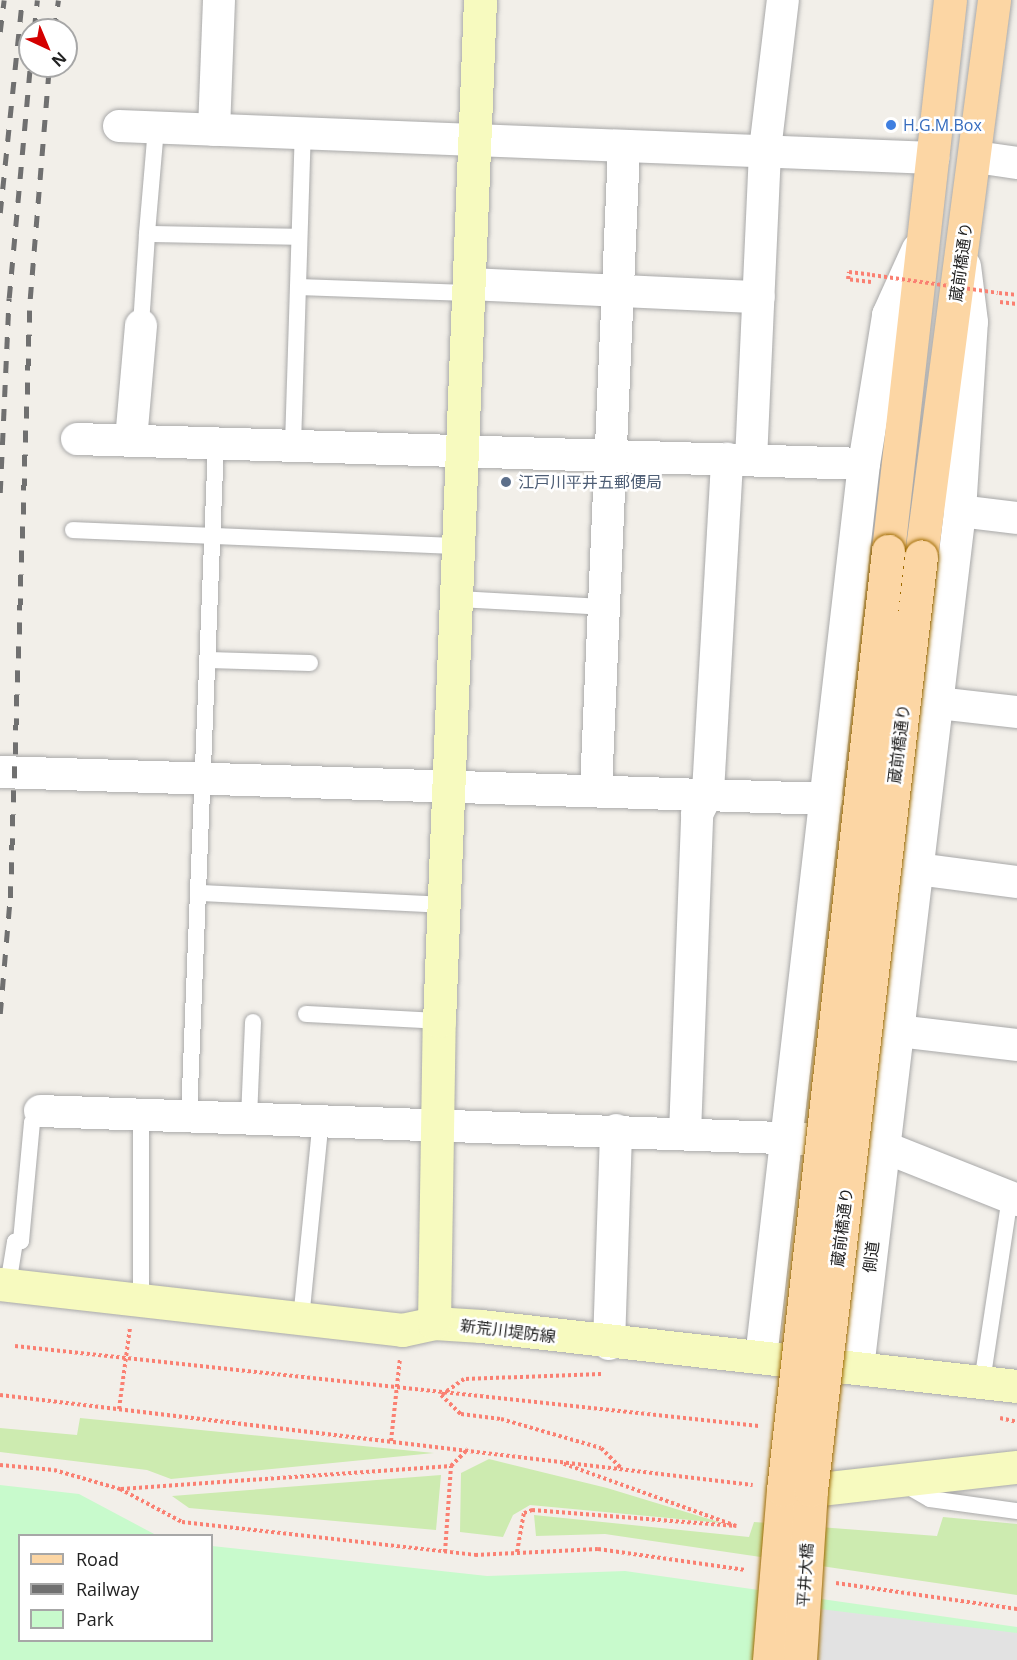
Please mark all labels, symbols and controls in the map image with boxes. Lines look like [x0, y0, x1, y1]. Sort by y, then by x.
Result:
north arrow [18, 18, 78, 78]
text: N [47, 47, 71, 72]
place label: H.G.M.Box [903, 115, 982, 135]
marker: H.G.M.Box [884, 118, 898, 132]
street label: 蔵前橋通り [946, 221, 976, 303]
place label: 江戸川平井五郵便局 [518, 472, 662, 492]
marker: 江戸川平井五郵便局 [499, 475, 513, 489]
street label: 蔵前橋通り [885, 703, 913, 785]
street label: 蔵前橋通り [828, 1186, 856, 1268]
street label: 側道 [860, 1240, 882, 1274]
street label: 新荒川堤防線 [459, 1316, 557, 1346]
legend [18, 1534, 213, 1642]
street label: 平井大橋 [793, 1542, 817, 1608]
text: Road [76, 1547, 119, 1571]
text: Railway [76, 1577, 139, 1601]
text: Park [76, 1607, 114, 1631]

